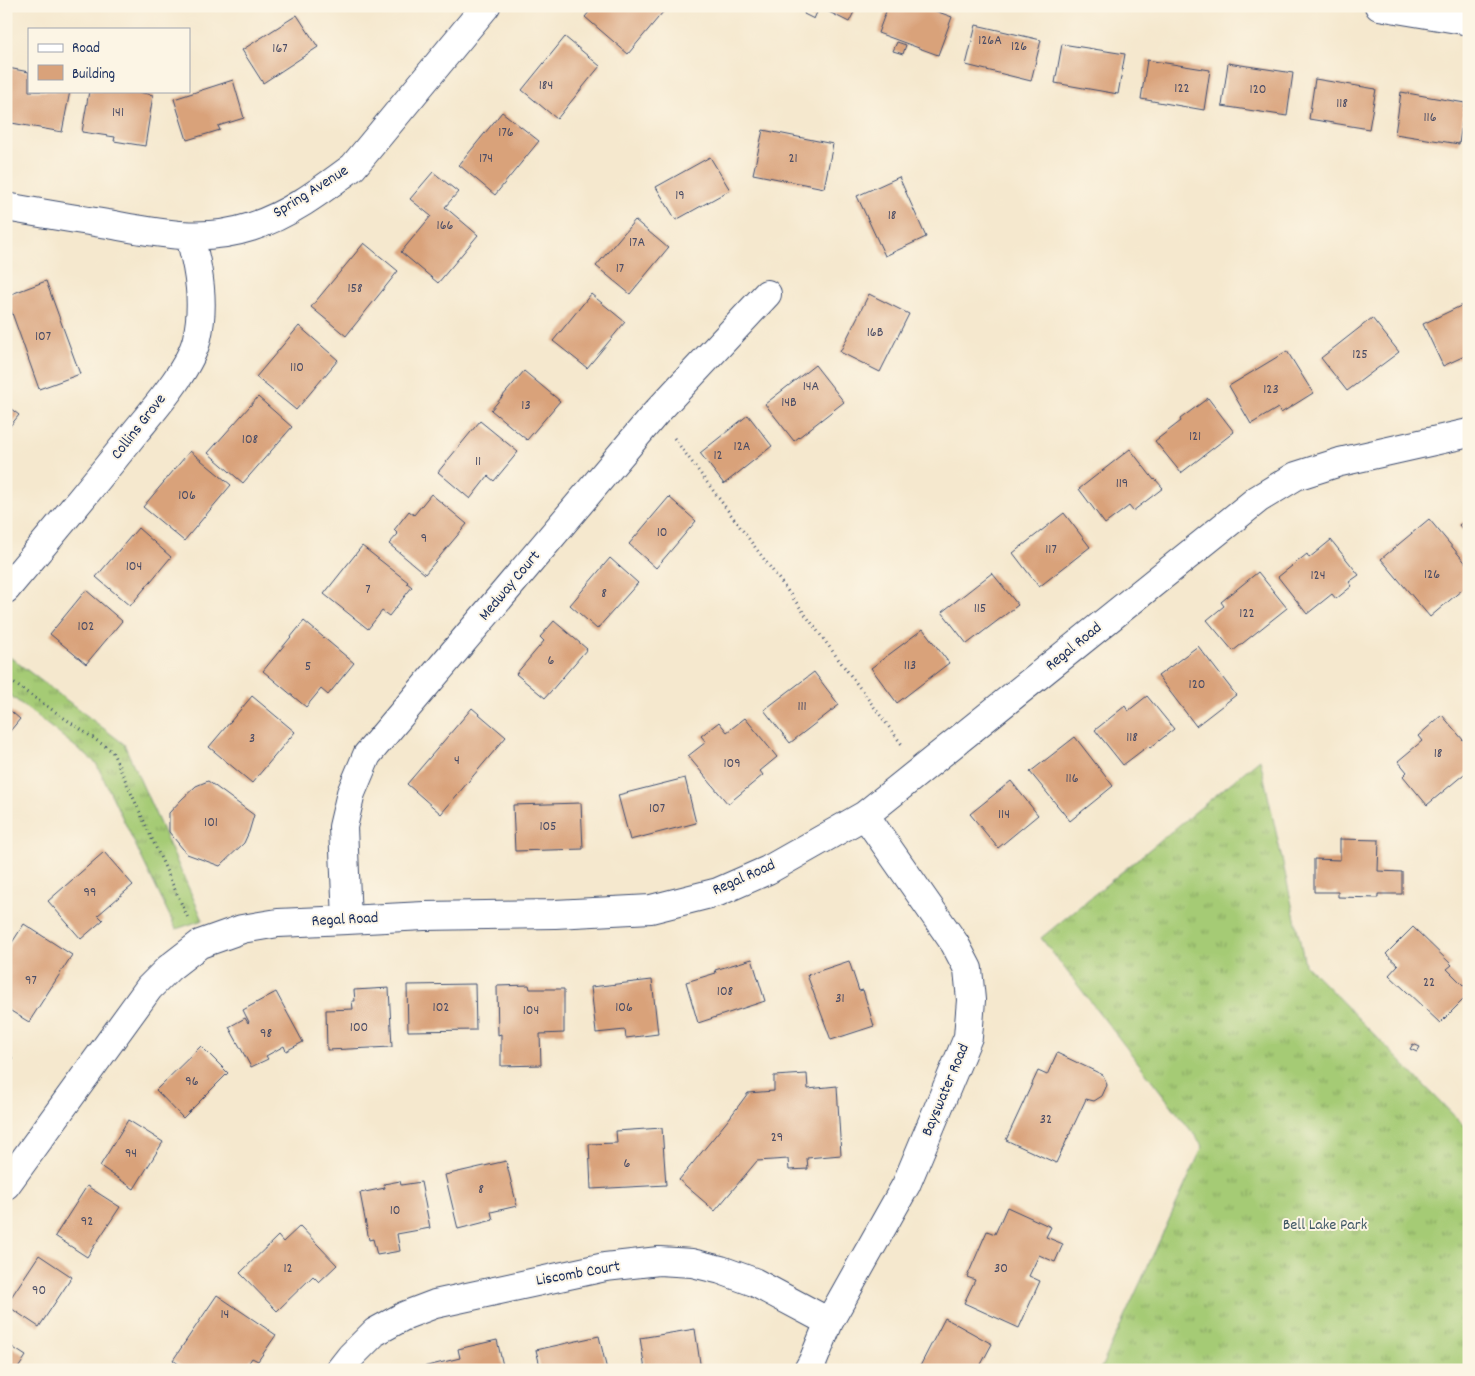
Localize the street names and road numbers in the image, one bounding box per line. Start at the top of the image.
street label: Spring Avenue [269,160,353,224]
street label: Collins Grove [106,389,172,465]
street label: Medway Court [474,546,546,626]
street label: Regal Road [1041,617,1107,677]
street label: Regal Road [709,854,779,902]
street label: Regal Road [311,907,379,933]
street label: Bayswater Road [916,1040,976,1140]
street label: Liscomb Court [534,1255,622,1293]

